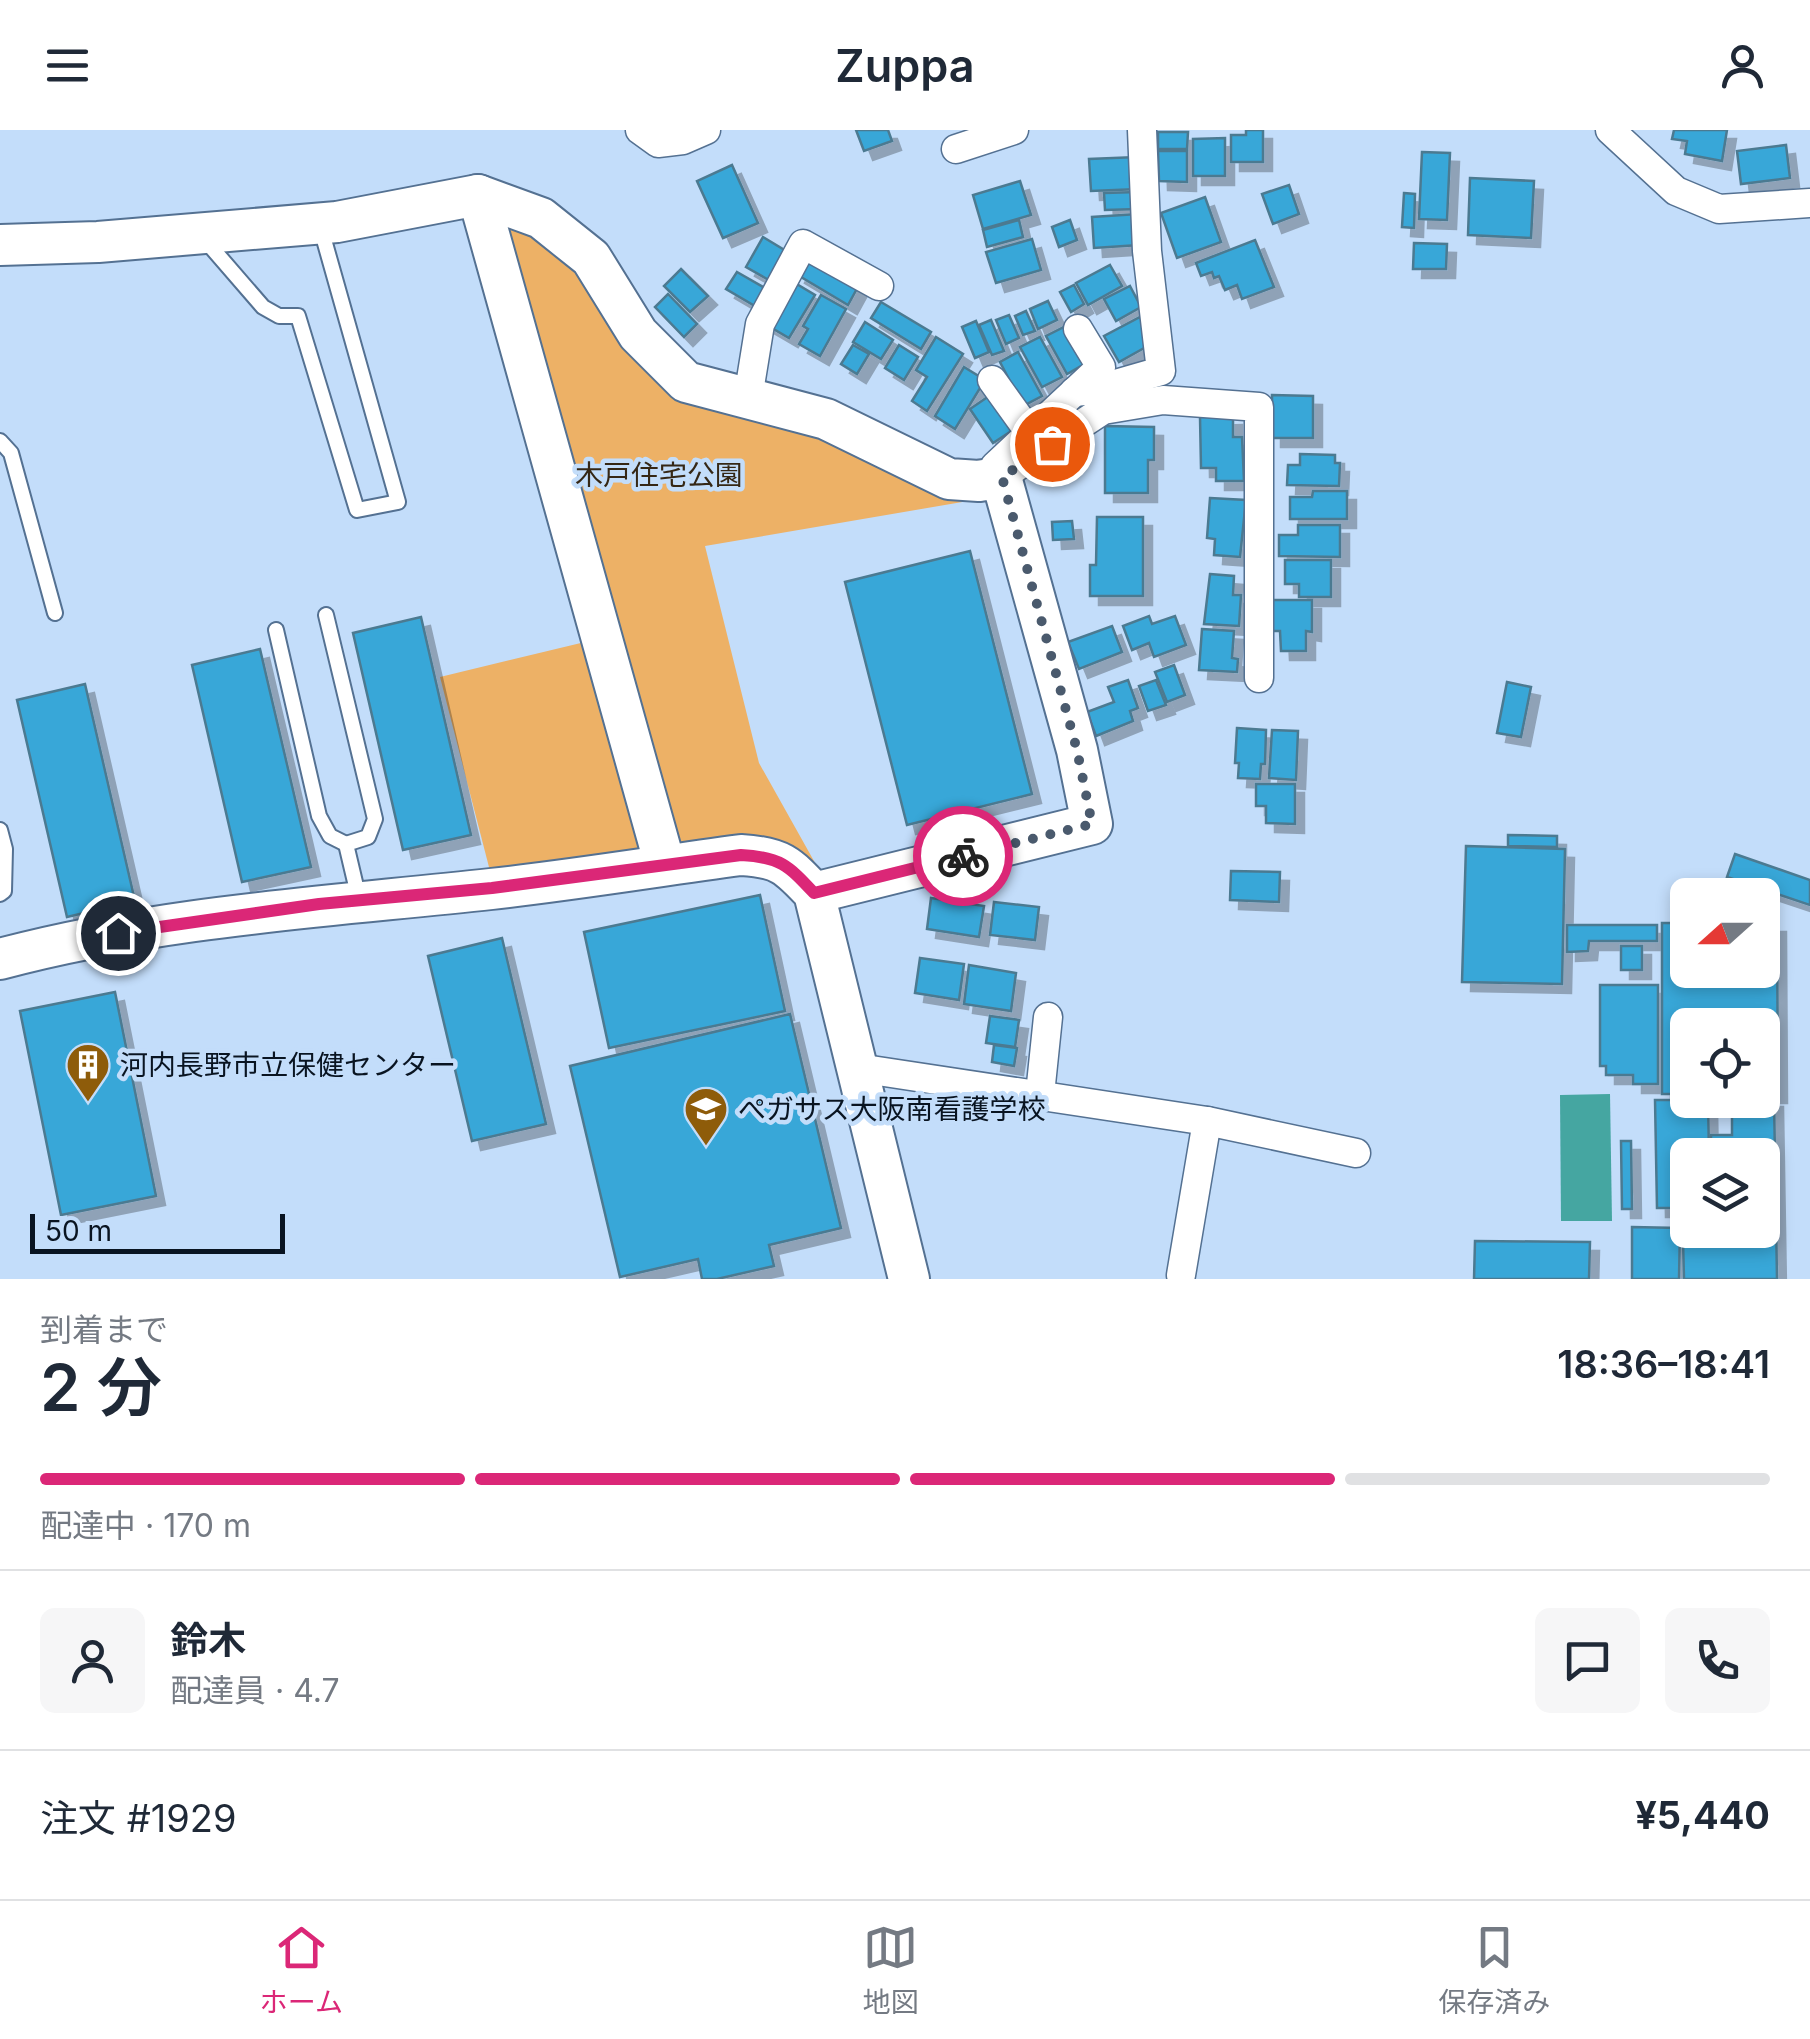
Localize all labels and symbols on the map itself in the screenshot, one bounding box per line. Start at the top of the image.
pin [1010,402,1095,487]
park label: 木戸住宅公園 [575,458,743,492]
courier [913,806,1013,906]
north arrow [1670,878,1780,988]
pin [76,891,161,976]
building icon: 河内長野市立保健センター [65,1042,111,1103]
place label: 河内長野市立保健センター [120,1048,456,1082]
school or university icon: ぺガサス大阪南看護学校 [683,1086,729,1147]
place label: ぺガサス大阪南看護学校 [738,1092,1045,1126]
scale bar [30,1209,285,1254]

